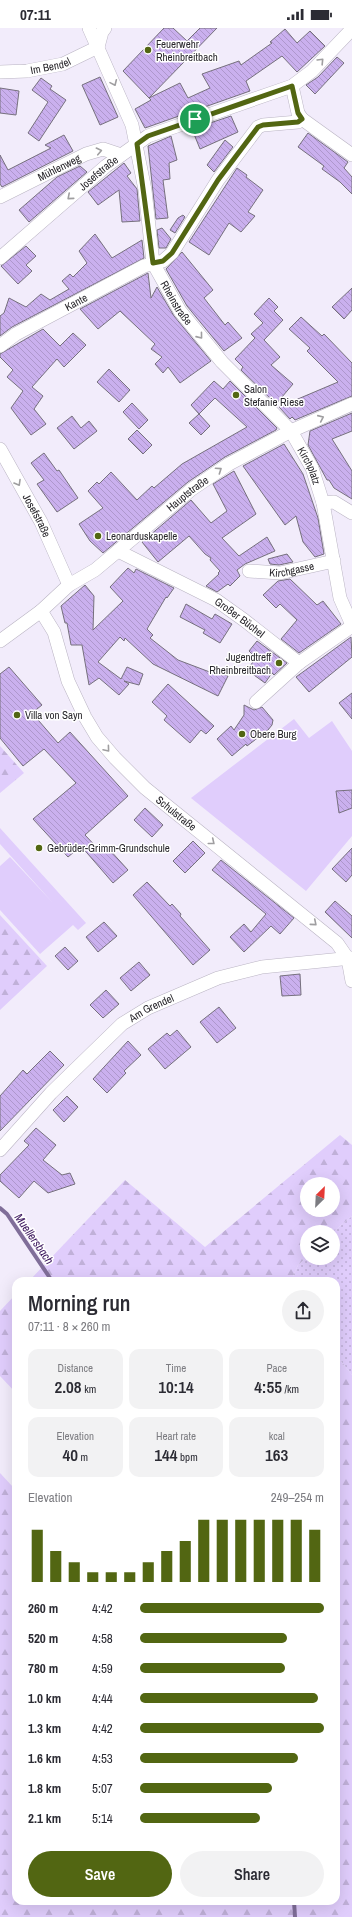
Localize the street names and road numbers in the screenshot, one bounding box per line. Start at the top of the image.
street label: Im Bendel [29,54,73,77]
street label: Mühlenweg [35,151,83,184]
street label: Josefstraße [76,153,121,194]
street label: Rheinstraße [157,278,196,328]
street label: Kante [62,290,90,314]
street label: Kirchplatz [294,444,324,487]
street label: Hauptstraße [164,473,211,514]
street label: Josefstraße [20,491,54,539]
street label: Kirchgasse [269,559,315,580]
street label: Großer Büchel [212,594,268,641]
street label: Schulstraße [153,793,199,834]
street label: Am Grendel [125,991,176,1026]

